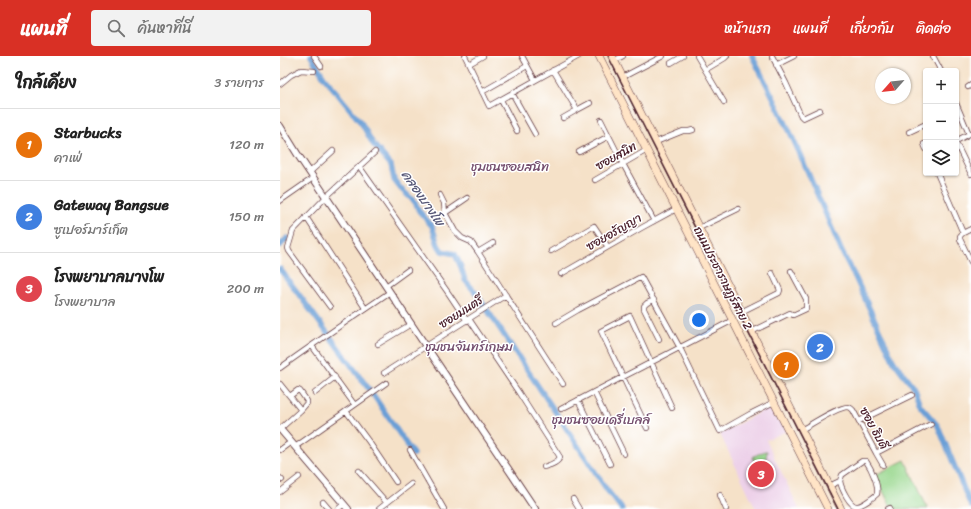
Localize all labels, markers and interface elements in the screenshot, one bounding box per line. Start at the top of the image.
search box [91,10,371,46]
text: แผนที่ [20,12,67,45]
text: ค้นหาที่นี่ [137,15,192,41]
text: หน้าแรก [724,16,771,41]
text: แผนที่ [793,16,828,41]
text: เกี่ยวกับ [850,16,894,41]
text: ติดต่อ [916,16,951,41]
icon: search [105,17,127,39]
text: ใกล้เคียง [16,67,76,97]
north arrow [875,68,911,104]
map controls [923,68,959,176]
button: + [923,68,959,104]
text: 3 รายการ [214,71,264,94]
button: − [923,104,959,140]
text: Starbucks [54,120,121,146]
text: 1 [26,133,32,156]
text: 120 m [229,133,264,156]
street label: ซอยสนิท [591,135,641,176]
button: layers [923,140,959,176]
text: คาเฟ่ [54,146,82,169]
district label: ชุมชนซอยสนิท [471,155,549,178]
water label: คลองบางโพ [395,165,452,232]
text: Gateway Bangsue [54,192,169,218]
text: 2 [25,205,33,228]
text: 150 m [229,205,264,228]
street label: ซอยอรัญญา [582,207,646,257]
text: ซูเปอร์มาร์เก็ต [54,218,128,241]
street label: ถนนประชาราษฎร์สาย 2 [687,222,759,334]
text: โรงพยาบาลบางโพ [54,264,165,290]
text: 3 [25,277,33,300]
text: 200 m [227,277,264,300]
street label: ซอยมนตรี [434,288,489,335]
text: โรงพยาบาล [54,290,116,313]
your location [689,310,709,330]
pin: 2 [807,332,833,362]
district label: ชุมชนจันทร์เกษม [425,335,513,358]
pin: 1 [773,350,799,380]
street label: ซอย ธิบดี [853,403,896,455]
district label: ชุมชนซอยเดรี่เบลล์ [552,408,653,431]
pin: 3 [748,459,774,489]

